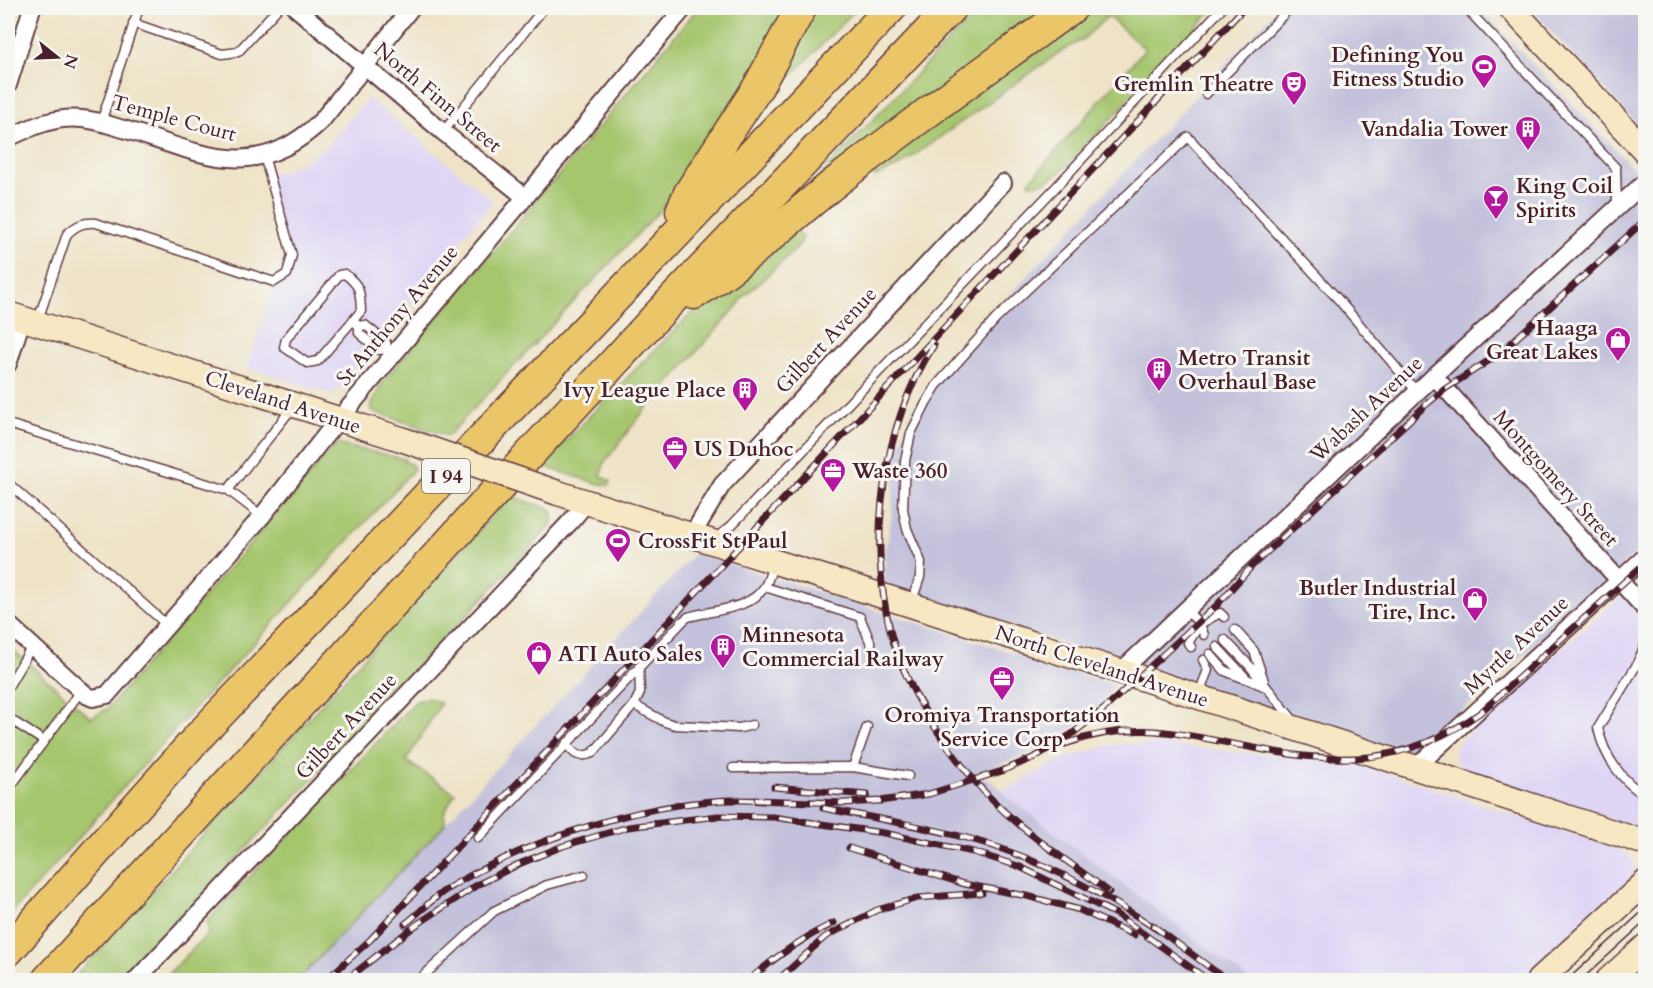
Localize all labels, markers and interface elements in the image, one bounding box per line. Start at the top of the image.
north arrow [27,27,87,87]
street label: North Finn Street [368,35,508,160]
place label: Defining You Fitness Studio [1331,41,1464,94]
text: N [58,51,83,71]
sports icon: Defining You Fitness Studio [1469,52,1499,90]
theatre icon: Gremlin Theatre [1279,69,1309,107]
place label: Gremlin Theatre [1114,70,1274,99]
street label: Temple Court [108,88,240,149]
building icon: Vandalia Tower [1513,114,1543,152]
place label: Vandalia Tower [1361,115,1509,144]
place label: King Coil Spirits [1516,172,1613,225]
bar icon: King Coil Spirits [1481,183,1511,221]
street label: St Anthony Avenue [330,239,465,392]
street label: Gilbert Avenue [769,280,884,400]
place label: Haaga Great Lakes [1486,314,1599,367]
shop icon: Haaga Great Lakes [1603,325,1633,363]
place label: Metro Transit Overhaul Base [1178,344,1317,397]
street label: Wabash Avenue [1303,349,1429,470]
building icon: Metro Transit Overhaul Base [1144,355,1174,393]
street label: Cleveland Avenue [201,364,365,441]
building icon: Ivy League Place [730,375,760,413]
place label: Ivy League Place [563,376,726,405]
street label: Montgomery Street [1486,404,1625,553]
office icon: US Duhoc [660,434,690,472]
place label: US Duhoc [694,435,794,464]
office icon: Waste 360 [818,456,848,494]
place label: Waste 360 [851,457,948,486]
road number: I 94 [422,459,470,493]
sports icon: CrossFit St Paul [603,526,633,564]
place label: CrossFit St Paul [638,527,787,556]
place label: Butler Industrial Tire, Inc. [1299,574,1456,627]
shop icon: Butler Industrial Tire, Inc. [1460,585,1490,623]
street label: Myrtle Avenue [1458,589,1575,702]
street label: North Cleveland Avenue [991,618,1212,715]
place label: Minnesota Commercial Railway [742,621,944,674]
building icon: Minnesota Commercial Railway [708,632,738,670]
shop icon: ATI Auto Sales [524,639,554,677]
place label: ATI Auto Sales [558,640,702,669]
office icon: Oromiya Transportation Service Corp [987,664,1017,702]
street label: Gilbert Avenue [289,666,404,786]
place label: Oromiya Transportation Service Corp [884,701,1120,754]

